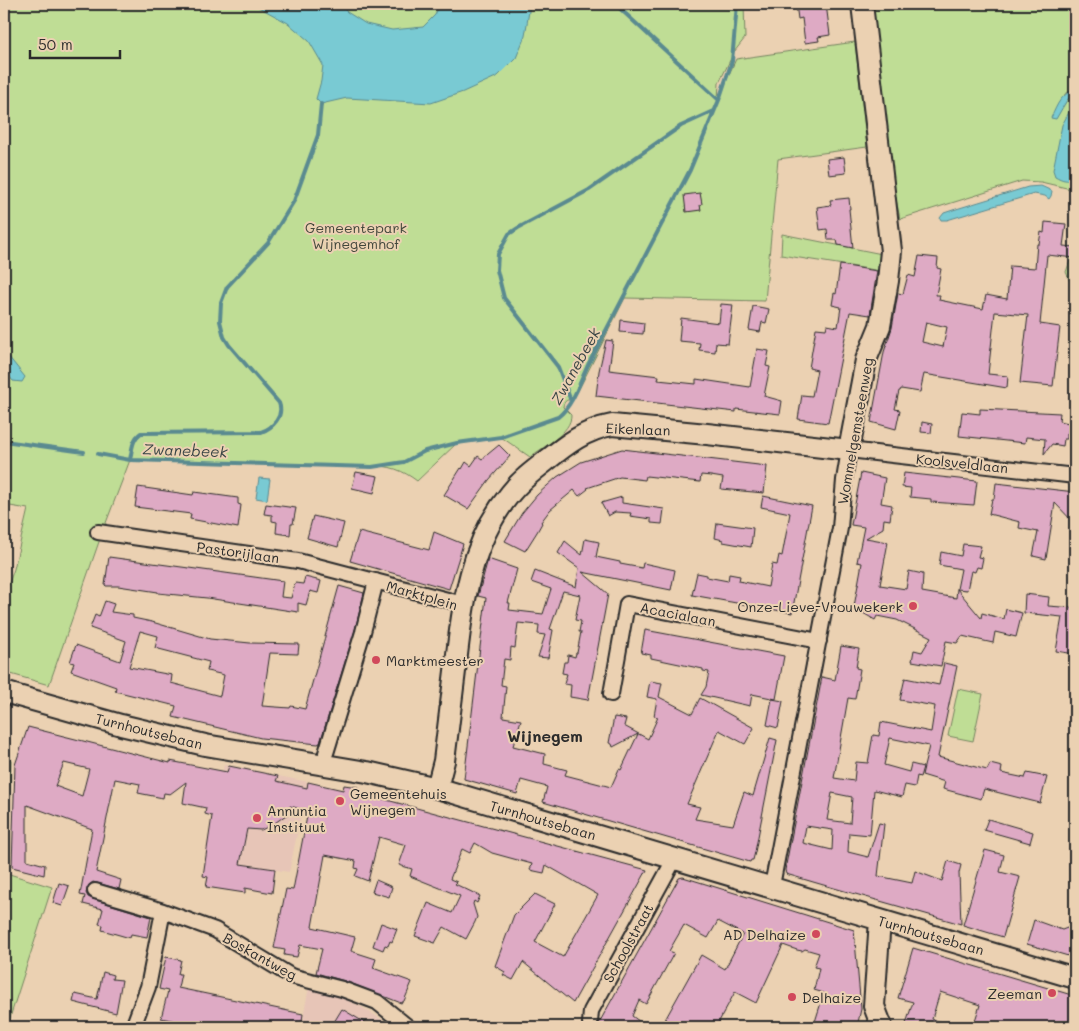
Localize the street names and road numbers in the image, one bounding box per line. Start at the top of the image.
street label: Wommelgemsteenweg [833,356,877,506]
street label: Eikenlaan [605,418,671,440]
street label: Koolsveldlaan [915,449,1009,477]
street label: Pastorijlaan [195,537,281,567]
street label: Marktplein [384,576,460,614]
street label: Acacialaan [639,597,717,631]
street label: Turnhoutsebaan [93,708,205,754]
street label: Turnhoutsebaan [488,796,598,844]
street label: Schoolstraat [598,900,658,986]
street label: Turnhoutsebaan [876,911,986,959]
street label: Boskantweg [220,928,300,984]

